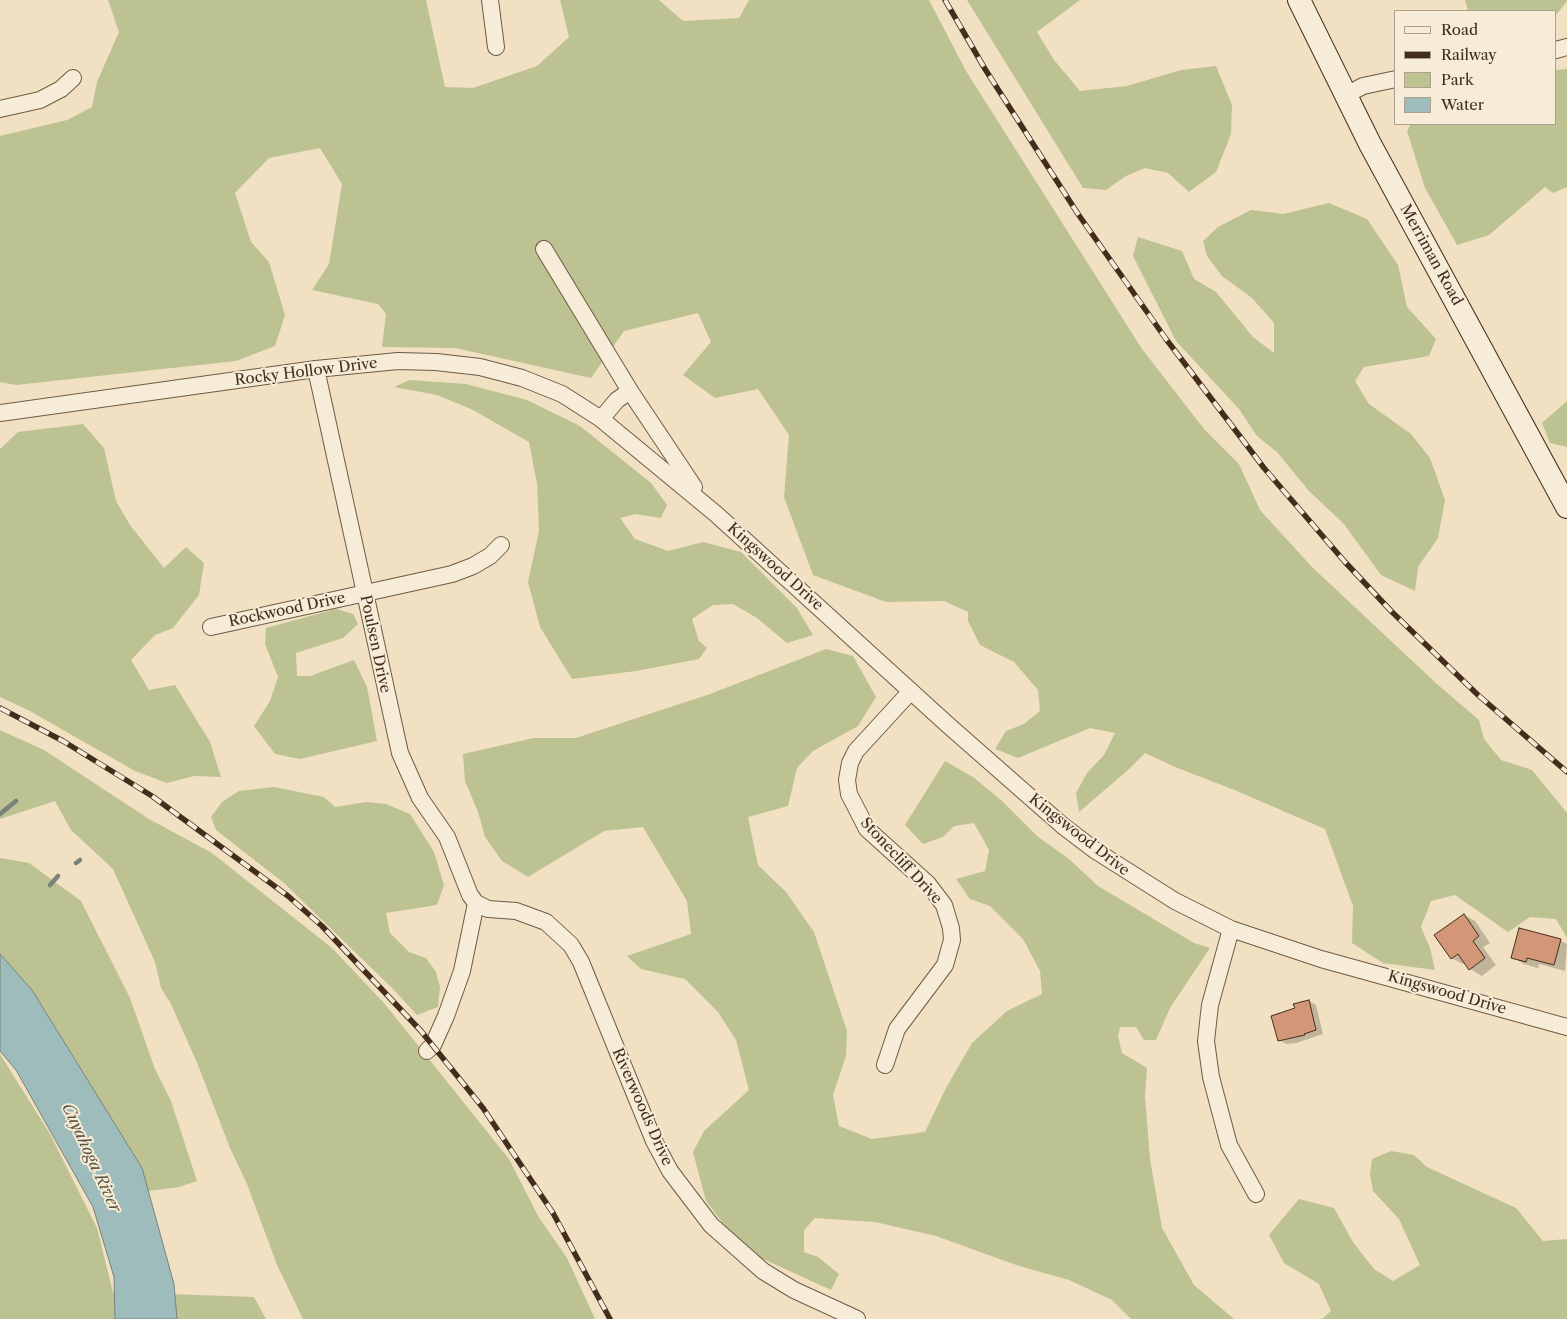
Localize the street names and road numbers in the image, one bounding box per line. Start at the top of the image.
street label: Merriman Road [1396,201,1466,309]
street label: Rocky Hollow Drive [234,354,378,390]
street label: Kingswood Drive [723,519,827,615]
street label: Rockwood Drive [227,589,347,631]
street label: Poulsen Drive [356,593,394,695]
street label: Kingswood Drive [1025,790,1133,880]
street label: Stonecliff Drive [856,814,946,908]
street label: Kingswood Drive [1386,967,1508,1019]
street label: Riverwoods Drive [608,1045,676,1169]

